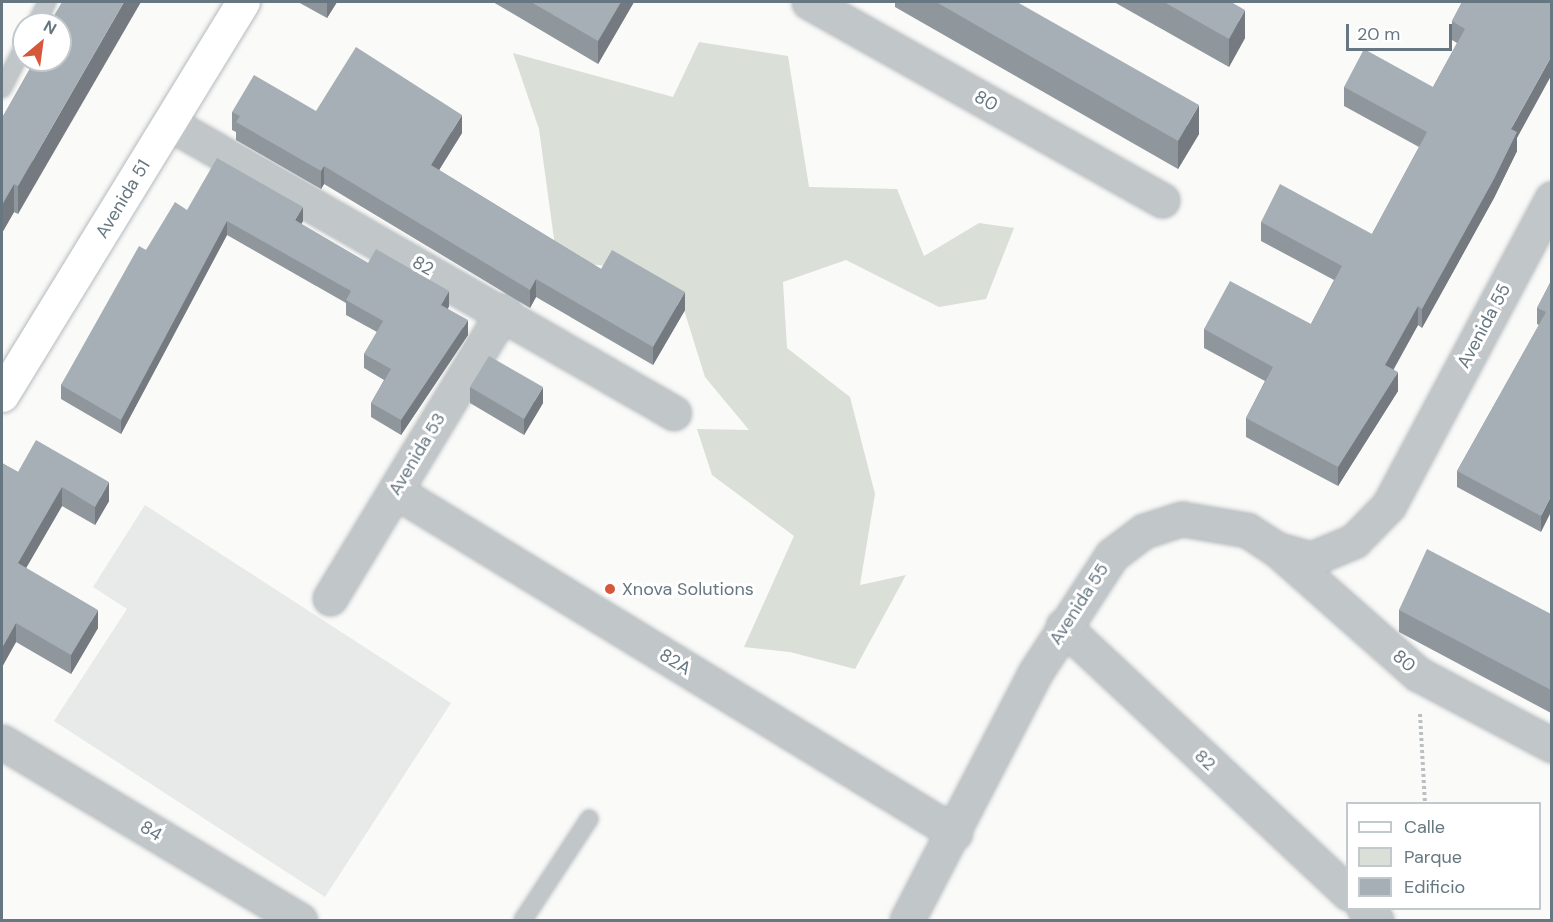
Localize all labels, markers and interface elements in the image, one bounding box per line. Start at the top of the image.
north arrow [12,12,72,72]
scale bar [1349,12,1456,50]
text: N [40,16,60,40]
text: 20 m [1357,22,1400,46]
street label: 80 [971,86,1001,116]
street label: Avenida 51 [91,156,155,242]
street label: 82 [409,251,437,281]
street label: Avenida 55 [1453,280,1515,372]
street label: Avenida 53 [384,409,450,499]
street label: Avenida 55 [1045,559,1113,649]
place label: Xnova Solutions [622,578,754,600]
marker: Xnova Solutions [603,582,617,596]
street label: 82A [655,644,695,680]
street label: 80 [1388,645,1420,677]
street label: 82 [1190,745,1220,775]
legend [1346,802,1541,910]
text: Calle [1404,815,1445,839]
street label: 84 [136,816,166,846]
text: Parque [1404,845,1462,869]
text: Edificio [1404,875,1465,899]

